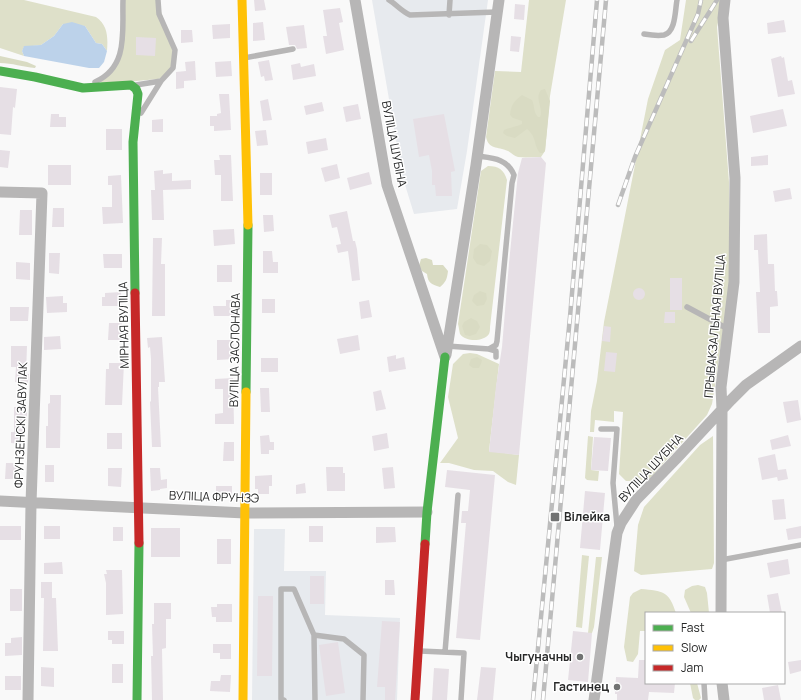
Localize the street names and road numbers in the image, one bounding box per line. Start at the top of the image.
street label: ВУЛІЦА ШУБІНА [378,99,411,189]
street label: ПРЫВАКЗАЛЬНАЯ ВУЛІЦА [700,253,729,399]
street label: МІРНАЯ ВУЛІЦА [114,281,133,369]
street label: ВУЛІЦА ЗАСЛОНАВА [225,292,244,407]
street label: ФРУНЗЕНСКІ ЗАВУЛАК [10,361,31,488]
street label: ВУЛІЦА ШУБІНА [615,430,687,506]
street label: ВУЛІЦА ФРУНЗЭ [169,486,260,507]

